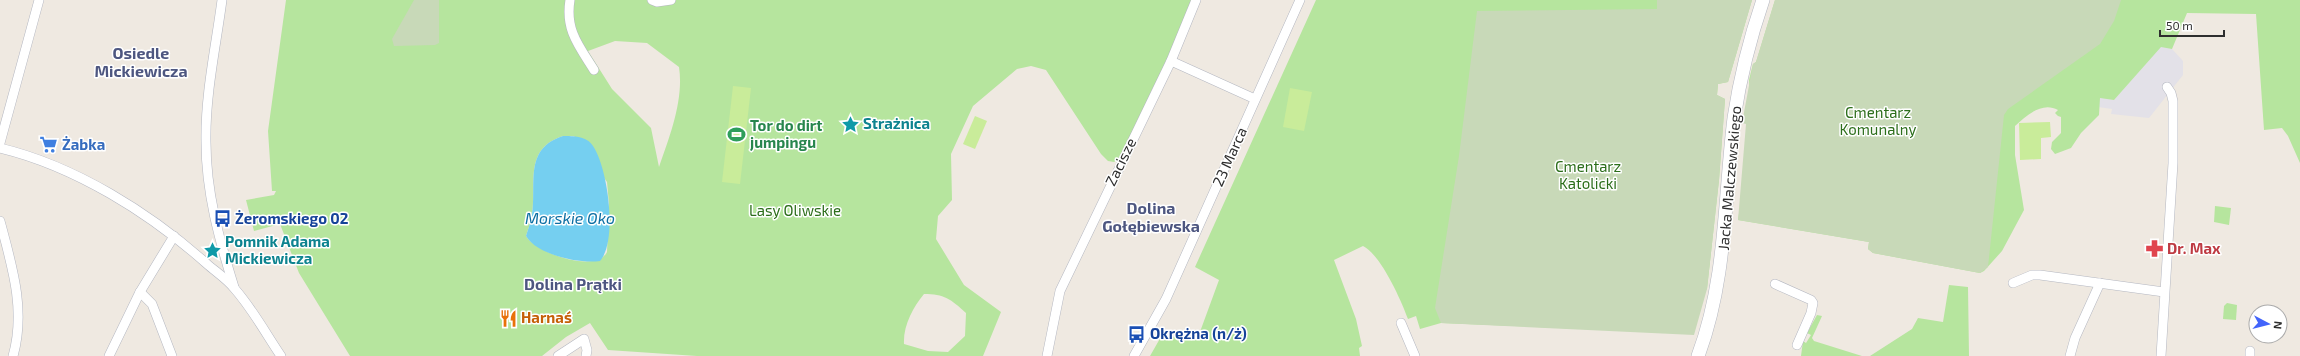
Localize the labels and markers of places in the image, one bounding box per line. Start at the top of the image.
place icon: Strażnica [840,114,860,134]
place label: Strażnica [863,114,930,132]
place label: Tor do dirt jumpingu [750,116,822,151]
sports icon: Tor do dirt jumpingu [727,125,747,145]
supermarket icon: Żabka [39,135,59,155]
place label: Żabka [62,135,105,153]
bus stop icon: Żeromskiego 02 [212,209,232,229]
place label: Żeromskiego 02 [235,209,349,227]
place label: Pomnik Adama Mickiewicza [225,232,330,267]
pharmacy icon: Dr. Max [2144,239,2164,259]
place label: Dr. Max [2167,239,2221,257]
place icon: Pomnik Adama Mickiewicza [202,241,222,261]
restaurant icon: Harnaś [498,308,518,328]
place label: Harnaś [521,308,572,326]
bus stop icon: Okrężna (n/ż) [1127,324,1147,344]
place label: Okrężna (n/ż) [1150,324,1247,342]

